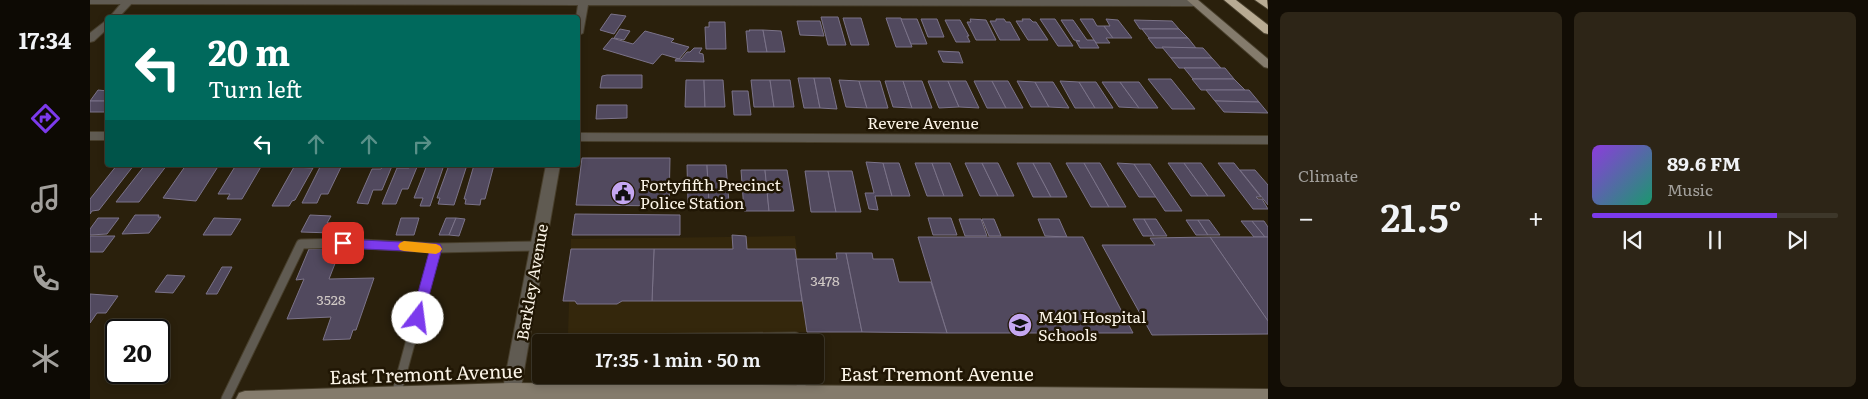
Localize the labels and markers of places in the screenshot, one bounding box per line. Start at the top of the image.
place label: Fortyfifth Precinct Police Station [640,172,782,214]
public building icon: Fortyfifth Precinct Police Station [610,180,636,206]
pin [322,222,364,264]
place label: M401 Hospital Schools [1038,304,1146,346]
school or university icon: M401 Hospital Schools [1007,312,1033,338]

